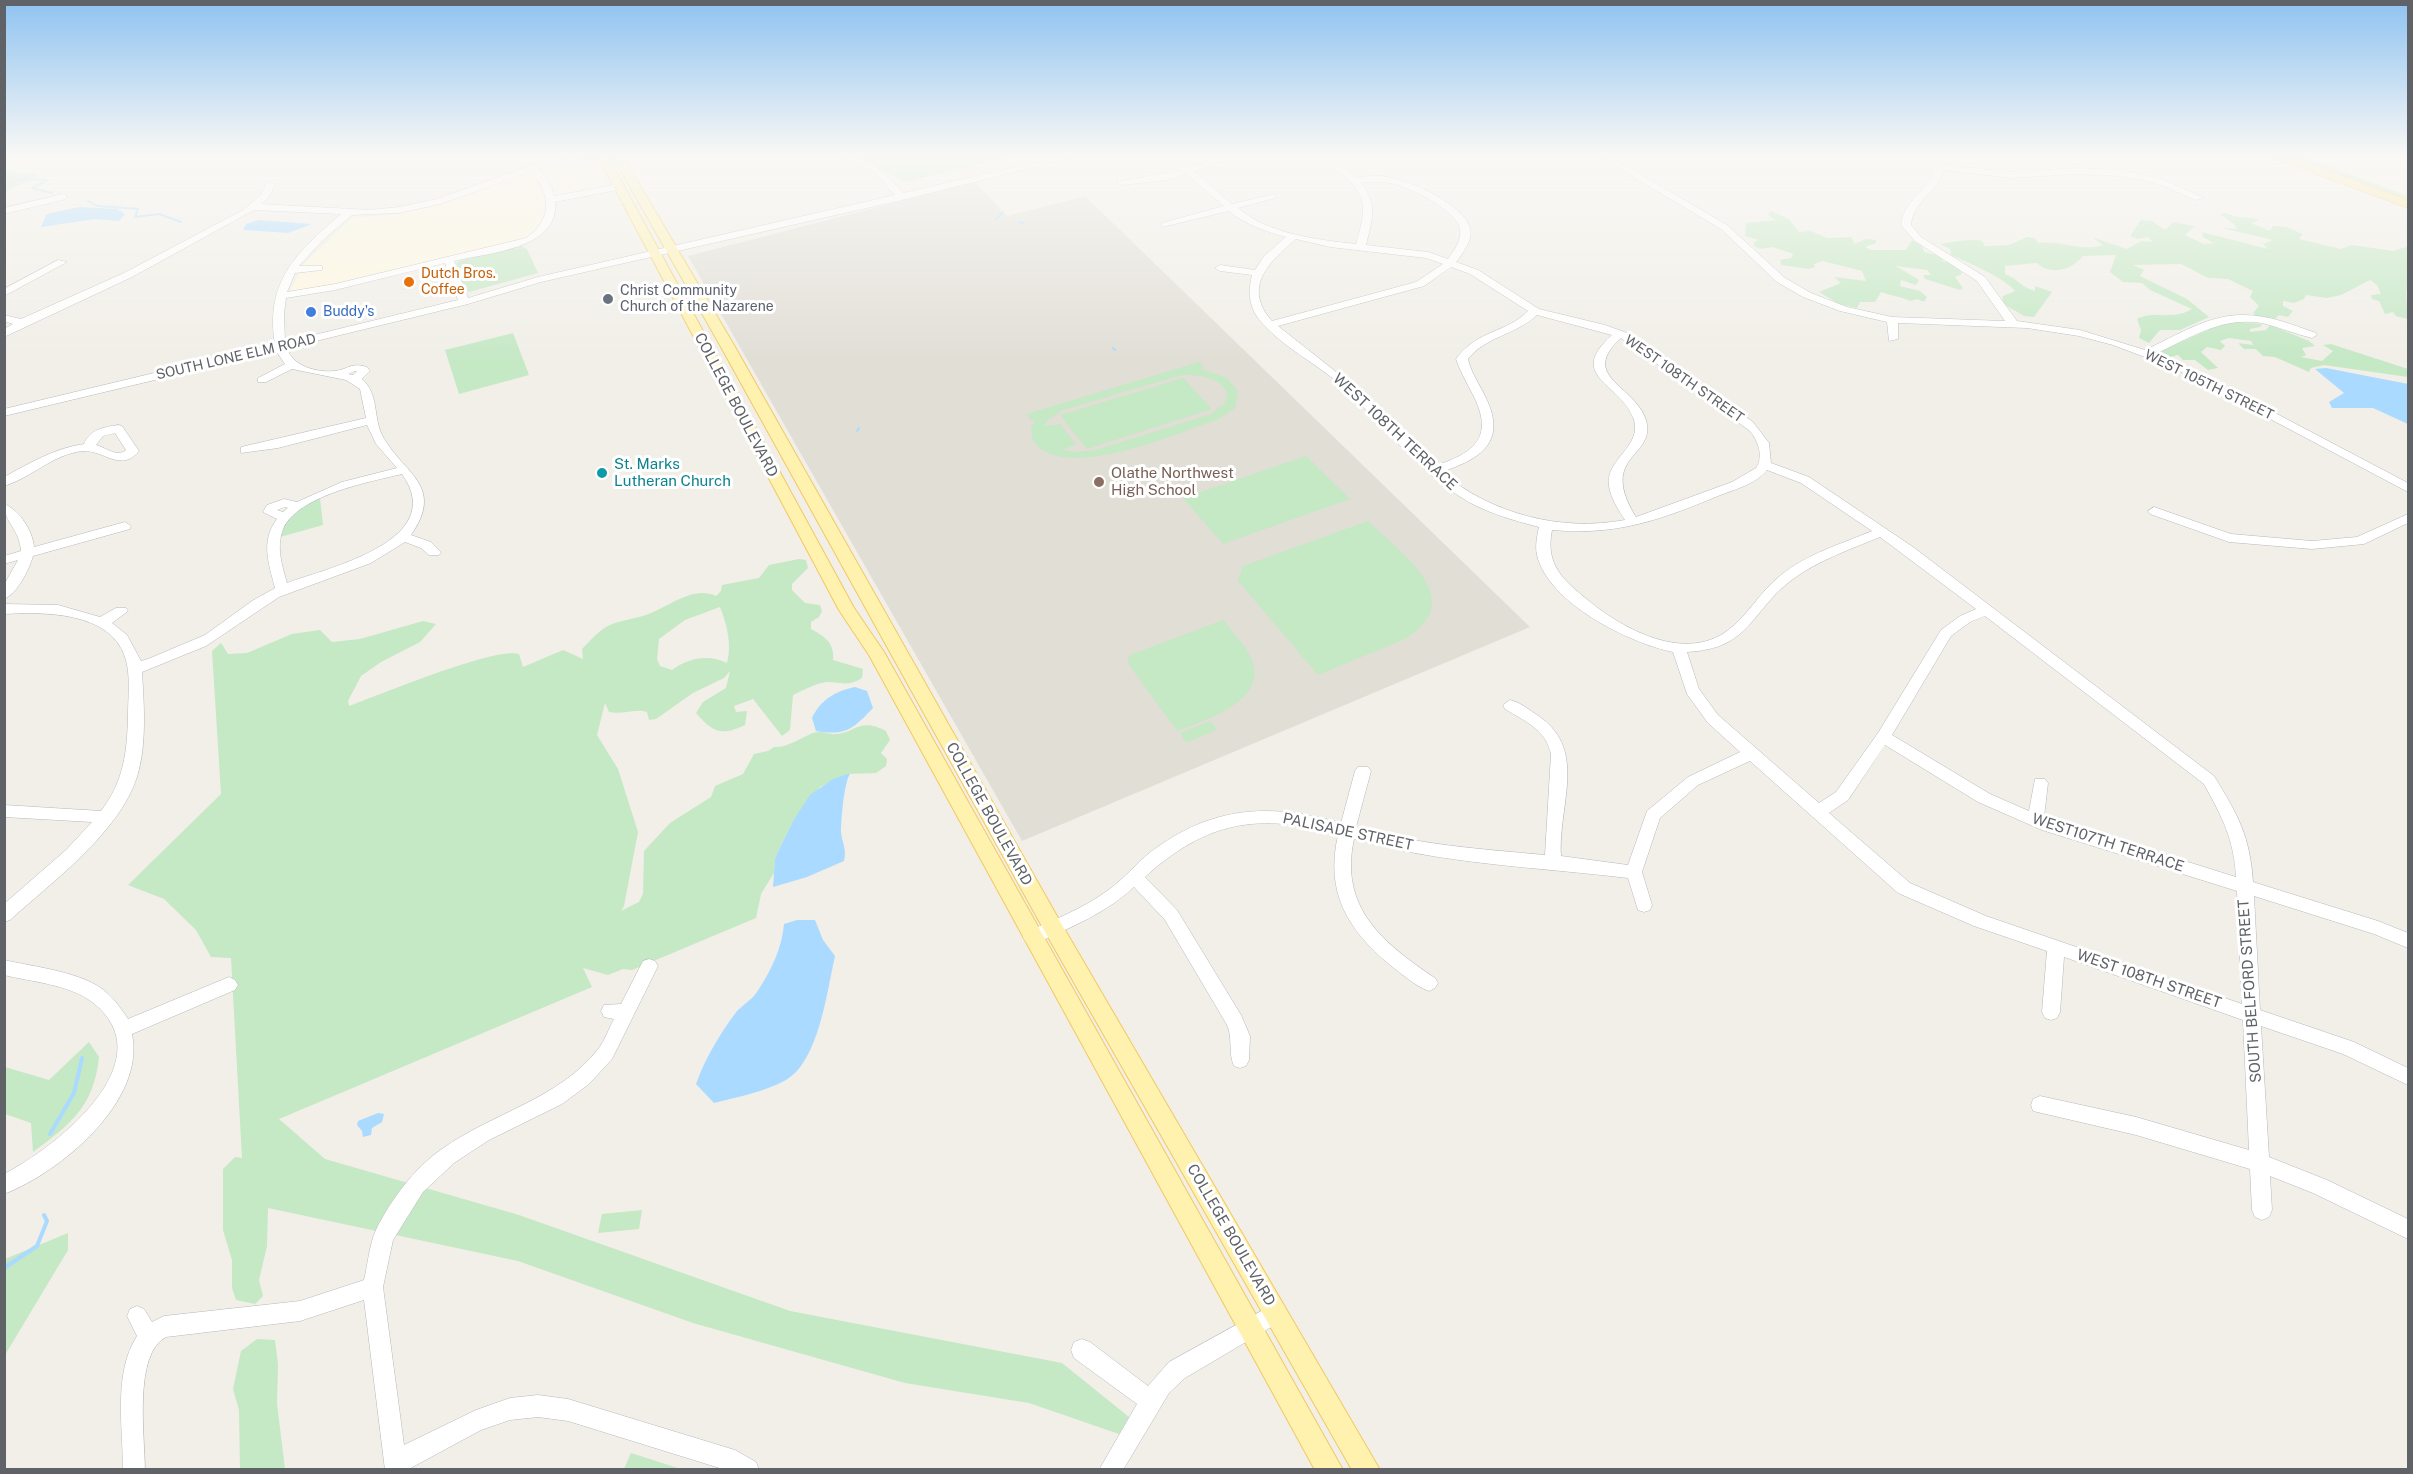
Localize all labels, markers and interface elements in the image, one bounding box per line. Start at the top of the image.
place label: Dutch Bros. Coffee [421,266,496,298]
marker: Dutch Bros. Coffee [402,275,416,289]
place label: Christ Community Church of the Nazarene [620,283,774,316]
marker: Christ Community Church of the Nazarene [601,292,615,306]
place label: Buddy's [323,304,374,320]
marker: Buddy's [304,305,318,319]
street label: SOUTH LONE ELM ROAD [154,330,318,384]
street label: COLLEGE BOULEVARD [690,330,782,480]
street label: WEST 108TH STREET [1621,332,1747,426]
street label: WEST 105TH STREET [2142,346,2276,424]
street label: WEST 108TH TERRACE [1329,370,1461,494]
place label: St. Marks Lutheran Church [614,455,731,490]
place label: Olathe Northwest High School [1111,464,1234,499]
marker: St. Marks Lutheran Church [595,466,609,480]
marker: Olathe Northwest High School [1092,475,1106,489]
street label: COLLEGE BOULEVARD [942,739,1036,889]
street label: PALISADE STREET [1281,809,1415,855]
street label: WEST107TH TERRACE [2030,810,2186,876]
street label: SOUTH BELFORD STREET [2235,898,2265,1084]
street label: WEST 108TH STREET [2074,946,2224,1012]
street label: COLLEGE BOULEVARD [1183,1161,1279,1309]

